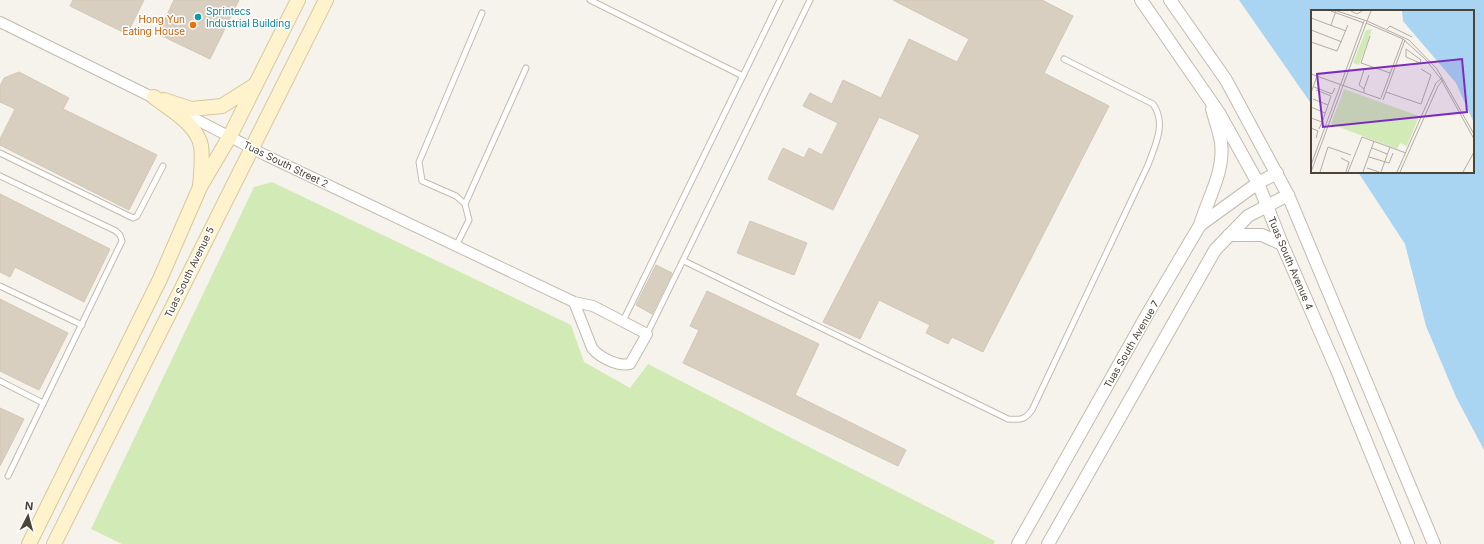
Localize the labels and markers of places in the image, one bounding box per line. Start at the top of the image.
place label: Sprintecs Industrial Building [206,5,290,29]
marker: Sprintecs Industrial Building [193,12,203,22]
place label: Hong Yun Eating House [122,13,185,37]
marker: Hong Yun Eating House [188,20,198,30]

